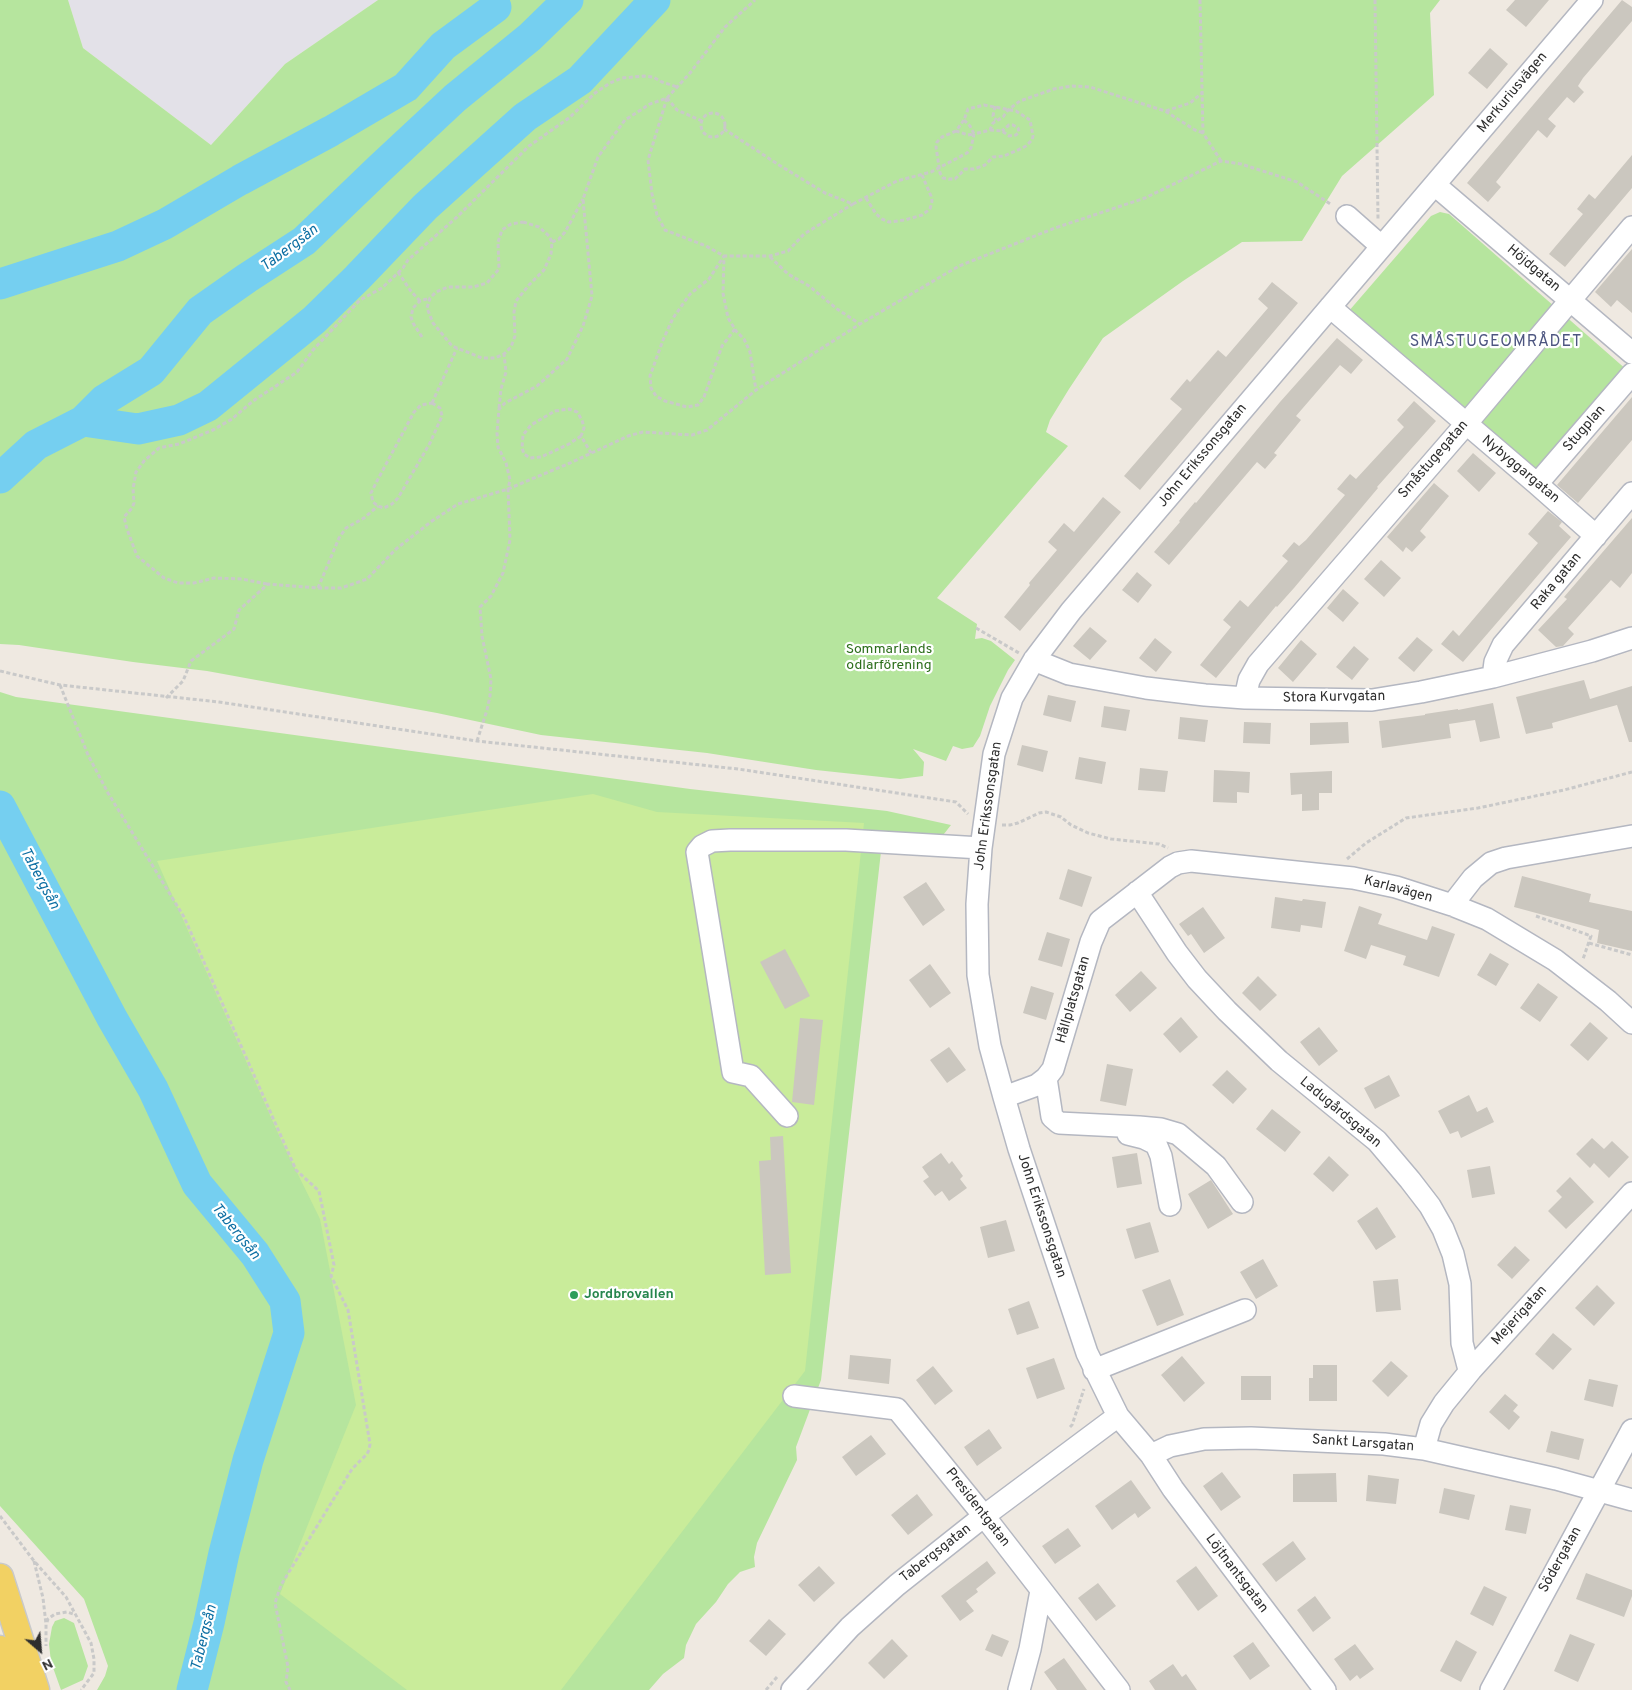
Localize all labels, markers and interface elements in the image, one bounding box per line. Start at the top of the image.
street label: Merkuriusvägen [1474,49,1552,137]
water label: Tabergsån [258,222,322,276]
street label: Höjdgatan [1503,242,1563,296]
district label: SMÅSTUGEOMRÅDET [1408,333,1584,353]
street label: John Erikssonsgatan [1155,401,1251,511]
street label: Stugplan [1560,402,1610,456]
street label: Småstugegatan [1395,417,1473,503]
street label: Nybyggargatan [1478,433,1562,507]
street label: Raka gatan [1528,550,1586,614]
park label: Sommarlands odlarförening [846,642,932,674]
street label: Stora Kurvgatan [1283,689,1385,707]
street label: John Erikssonsgatan [972,741,1006,871]
water label: Tabergsån [15,845,63,913]
street label: Karlavägen [1362,873,1434,907]
street label: Hållplatsgatan [1054,954,1094,1046]
street label: Ladugårdsgatan [1296,1074,1384,1152]
street label: John Erikssonsgatan [1013,1152,1069,1280]
water label: Tabergsån [207,1200,263,1264]
street label: Mejerigatan [1489,1283,1551,1349]
place label: Jordbrovallen [584,1287,674,1303]
marker: Jordbrovallen [568,1289,580,1301]
street label: Sankt Larsgatan [1311,1432,1415,1456]
street label: Presidentgatan [941,1465,1013,1551]
street label: Tabergsgatan [897,1521,975,1587]
street label: Södergatan [1536,1524,1586,1596]
street label: Löjtnantsgatan [1201,1531,1271,1617]
water label: Tabergsån [188,1603,222,1673]
north arrow [15,1625,65,1675]
text: N [39,1654,55,1674]

